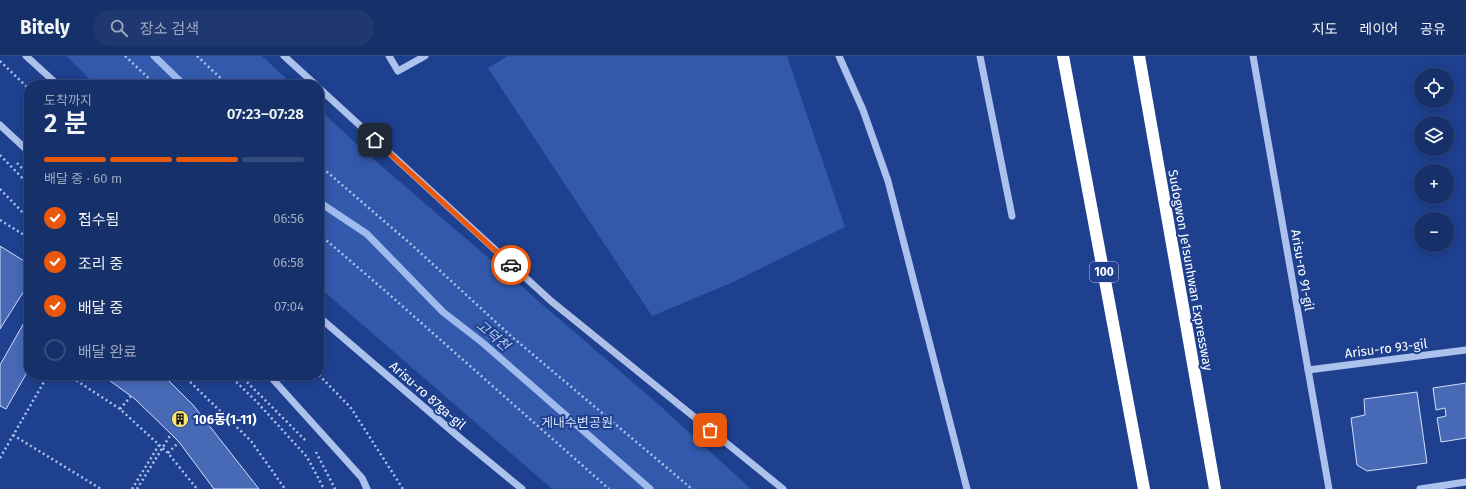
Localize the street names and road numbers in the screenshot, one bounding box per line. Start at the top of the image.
street label: Sudogwon Je1sunhwan Expressway [1165,168,1216,372]
street label: Arisu-ro 91-gil [1288,228,1317,312]
road number: 100 [1090,262,1118,282]
street label: Arisu-ro 93-gil [1344,336,1428,361]
street label: Arisu-ro 87ga-gil [387,358,469,433]

